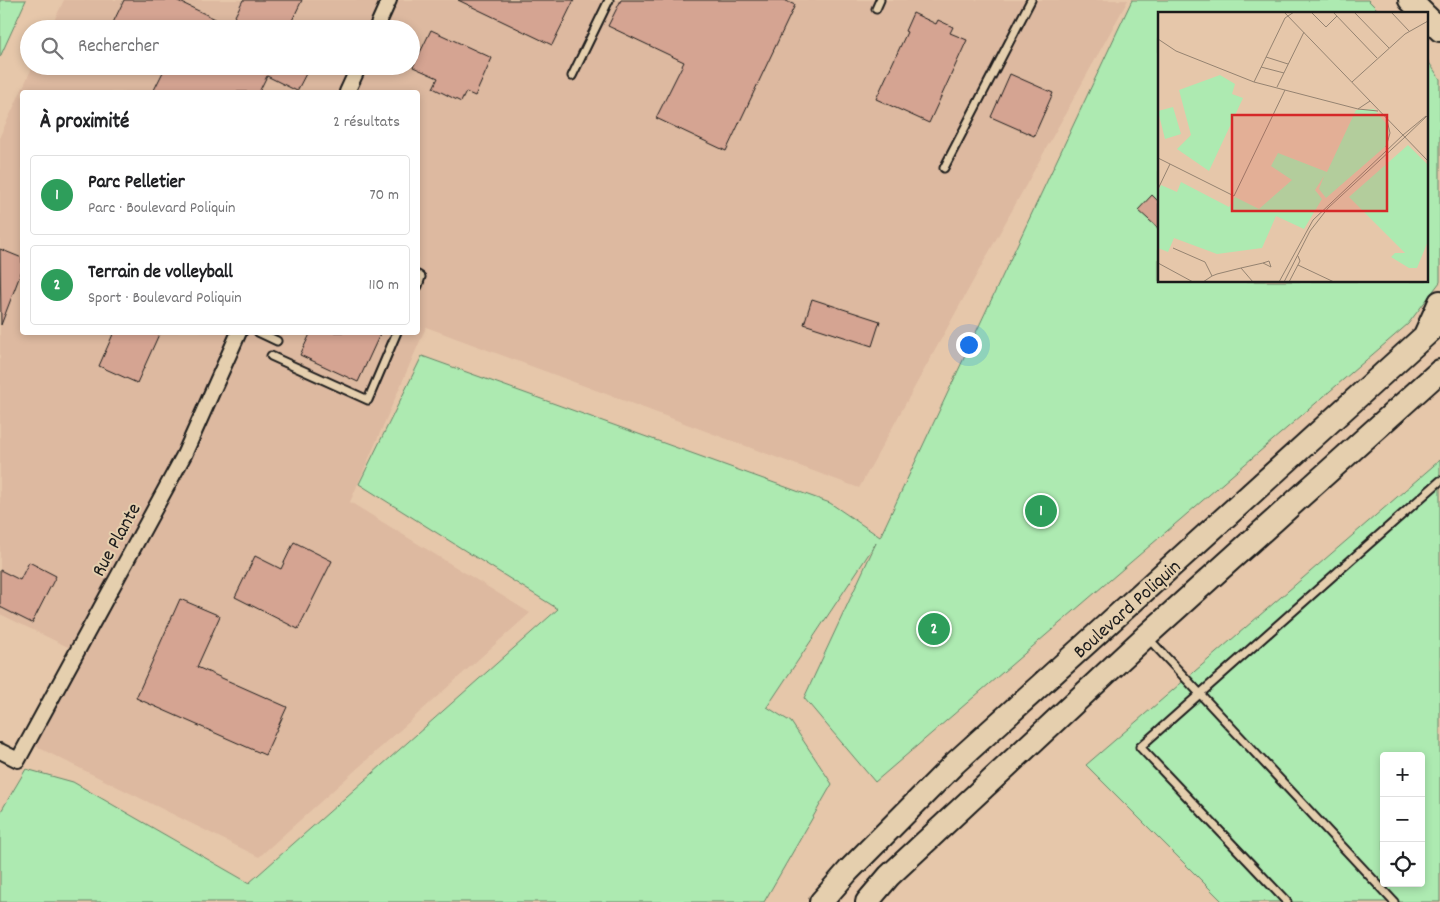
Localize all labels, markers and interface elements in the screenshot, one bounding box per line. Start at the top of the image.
inset map [1158,12,1428,282]
search box [20,20,420,75]
icon: search [38,34,66,62]
text: Rechercher [78,34,159,61]
text: À proximité [40,108,129,138]
text: 2 résultats [333,111,400,134]
text: Parc Pelletier [88,170,185,197]
text: 1 [55,184,59,207]
text: 70 m [369,184,399,207]
text: Parc · Boulevard Poliquin [88,197,235,220]
text: Terrain de volleyball [88,260,233,287]
text: 2 [54,274,61,297]
text: 110 m [369,274,399,297]
text: Sport · Boulevard Poliquin [88,287,242,310]
your location [956,332,982,358]
pin: 1 [1025,492,1057,530]
street label: Rue Plante [86,498,149,582]
street label: Boulevard Poliquin [1068,554,1188,666]
pin: 2 [918,610,950,648]
map controls [1380,752,1425,887]
button: + [1380,752,1425,797]
button: − [1380,797,1425,842]
button: locate [1380,842,1425,887]

